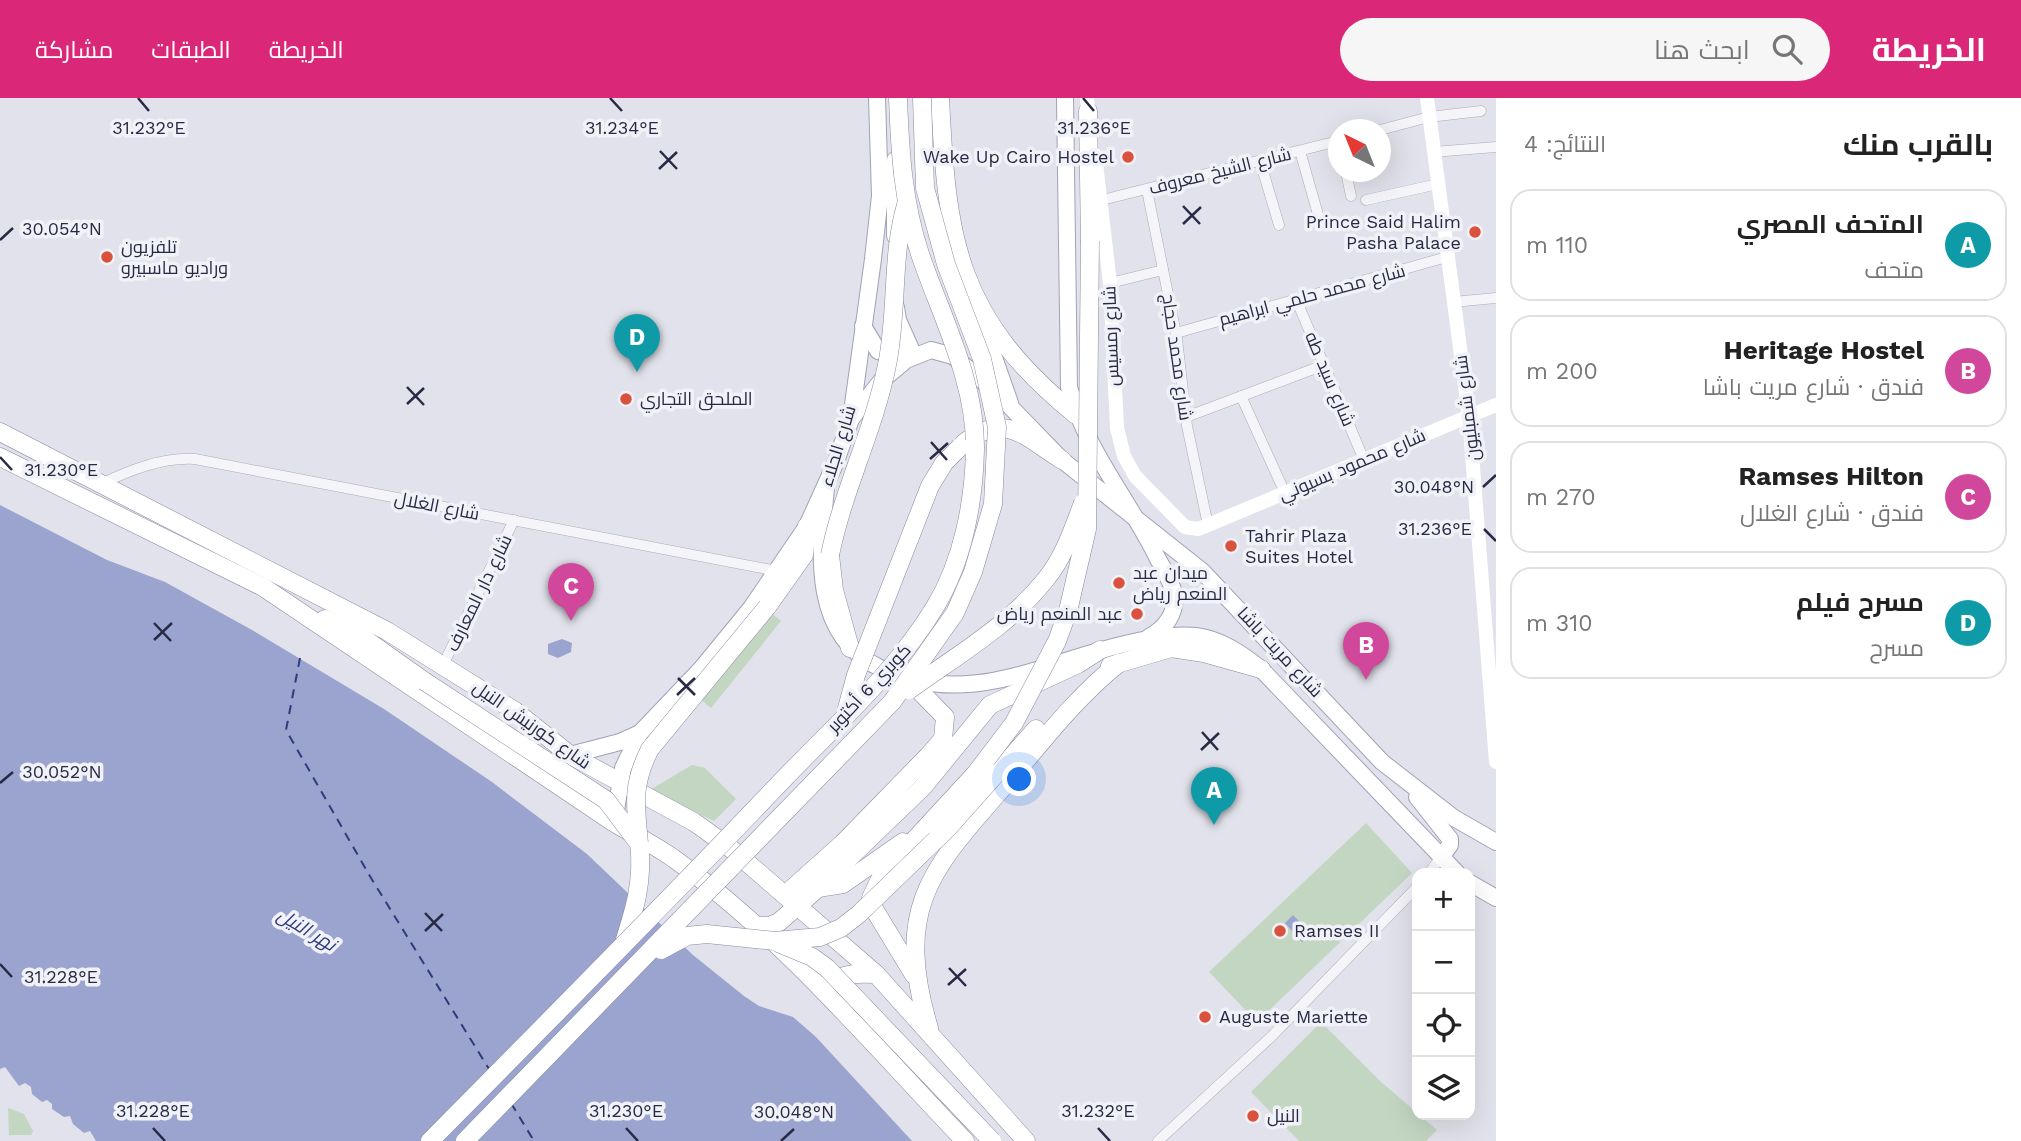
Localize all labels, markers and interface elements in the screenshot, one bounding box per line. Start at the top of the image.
search box [1340,18,1830,81]
icon: search [1768,30,1806,68]
text: الخريطة [1872,30,1986,69]
text: ابحث هنا [1654,35,1750,65]
text: مشاركة [35,36,113,64]
text: الطبقات [151,36,231,64]
text: الخريطة [269,36,344,64]
text: 31.232°E [112,117,186,138]
text: 31.234°E [585,117,659,138]
text: 31.236°E [1057,117,1131,138]
north arrow [1328,119,1391,182]
text: بالقرب منك [1843,127,1993,162]
text: النتائج: 4 [1524,131,1606,158]
street label: شارع الشيخ معروف [1147,143,1294,200]
place label: Wake Up Cairo Hostel [923,146,1114,167]
marker: Wake Up Cairo Hostel [1120,149,1136,165]
text: المتحف المصري [1737,209,1924,239]
place label: Prince Said Halim Pasha Palace [1306,211,1461,253]
text: 30.054°N [22,218,102,239]
marker: Prince Said Halim Pasha Palace [1467,224,1483,240]
text: 110 m [1526,232,1588,259]
text: A [1960,232,1976,259]
place label: تلفزيون وراديو ماسبيرو [121,236,228,279]
marker: تلفزيون وراديو ماسبيرو [99,249,115,265]
text: متحف [1864,257,1924,284]
street label: شارع محمد حلمي ابراهيم [1216,259,1409,333]
street label: شارع رمسيس [1098,285,1125,387]
street label: شارع محمد حجاج [1156,292,1197,422]
pin: D [614,314,660,372]
street label: شارع سيد طه [1299,328,1360,430]
text: Heritage Hostel [1724,335,1924,365]
street label: شارع شمبليون [1450,354,1485,462]
text: 200 m [1526,358,1598,385]
text: B [1960,358,1976,385]
text: فندق · شارع مريت باشا [1703,374,1924,401]
place label: الملحق التجاري [640,388,753,413]
marker: الملحق التجاري [618,391,634,407]
street label: شارع الجلاء [815,403,862,489]
street label: شارع محمود بسيوني [1275,424,1430,509]
text: 31.230°E [24,459,98,480]
text: Ramses Hilton [1738,461,1924,491]
text: 30.048°N [1394,476,1474,497]
text: 270 m [1526,484,1595,511]
text: C [1960,484,1976,511]
street label: شارع الغلال [392,487,481,526]
text: فندق · شارع الغلال [1740,500,1924,527]
text: 31.236°E [1398,518,1472,539]
place label: Tahrir Plaza Suites Hotel [1245,525,1354,567]
street label: شارع دار المعارف [441,531,518,656]
marker: Tahrir Plaza Suites Hotel [1223,538,1239,554]
place label: ميدان عبد المنعم رياض [1133,562,1227,606]
pin: C [548,563,594,621]
marker: ميدان عبد المنعم رياض [1111,575,1127,591]
text: مسرح فيلم [1796,587,1924,617]
street label: شارع مريت باشا [1232,602,1327,702]
place label: عبد المنعم رياض [997,603,1123,626]
marker: عبد المنعم رياض [1129,606,1145,622]
text: 310 m [1526,610,1592,637]
text: D [1960,610,1976,637]
pin: B [1343,622,1389,680]
text: مسرح [1870,635,1924,662]
street label: كوبري 6 أكتوبر [822,639,918,740]
street label: شارع كورنيش النيل [468,676,595,775]
text: 30.052°N [22,761,102,782]
your location [1002,762,1036,796]
pin: A [1191,767,1237,825]
map controls [1412,868,1475,1120]
button: + [1412,868,1475,931]
water label: نهر النيل [273,903,342,957]
place label: Ramses II [1294,920,1379,941]
marker: Ramses II [1272,923,1288,939]
button: − [1412,931,1475,994]
text: 31.228°E [24,966,98,987]
button: locate [1412,994,1475,1057]
place label: Auguste Mariette [1219,1006,1368,1027]
marker: Auguste Mariette [1197,1009,1213,1025]
button: layers [1412,1057,1475,1120]
text: 31.228°E [116,1100,190,1121]
text: 31.230°E [589,1100,663,1121]
text: 31.232°E [1061,1100,1135,1121]
text: 30.048°N [754,1101,834,1122]
place label: النيل [1267,1105,1300,1127]
marker: النيل [1245,1108,1261,1124]

